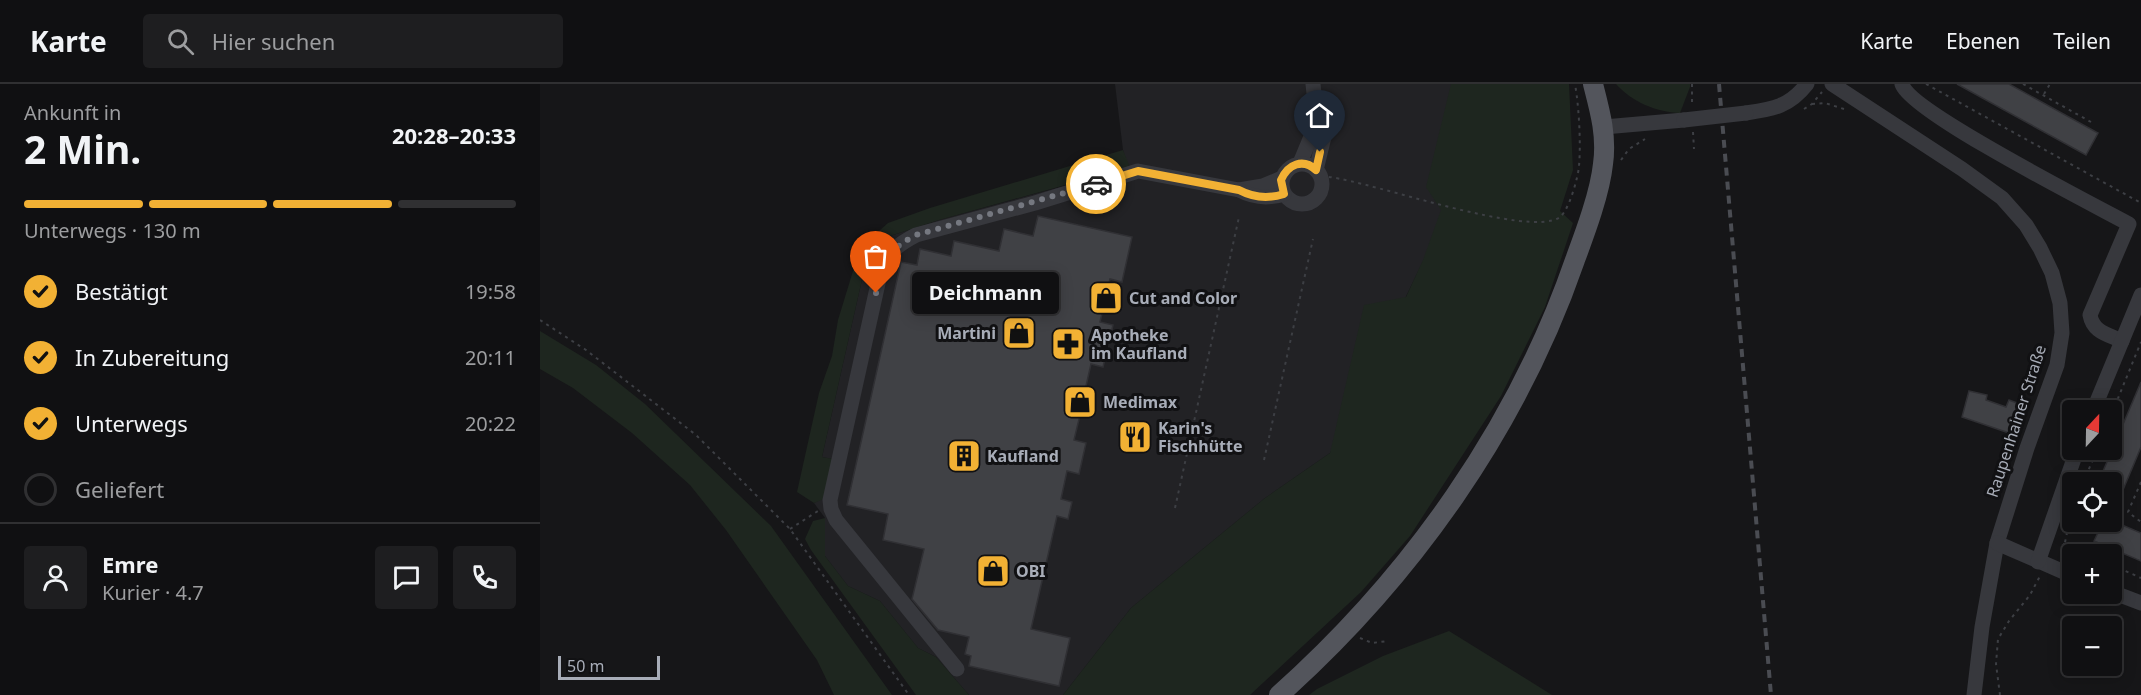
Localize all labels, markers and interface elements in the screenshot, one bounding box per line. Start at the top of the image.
search box [143,14,563,68]
text: Karte [30,22,107,60]
icon: search [164,25,197,58]
text: Hier suchen [212,26,335,56]
text: Karte [1860,27,1913,55]
text: Ebenen [1946,27,2020,55]
text: Teilen [2053,27,2111,55]
pin [1294,90,1345,152]
text: Ankunft in [24,99,121,126]
icon: home [1303,99,1336,132]
text: 20:28–20:33 [392,120,516,150]
text: 2 Min. [24,122,141,175]
courier [1066,154,1126,214]
icon: car [1080,168,1113,201]
text: Unterwegs · 130 m [24,217,201,244]
pin [850,231,901,293]
icon: bag [859,240,892,273]
callout: Deichmann [912,272,1059,314]
icon: check [24,275,57,308]
text: Bestätigt [75,276,168,306]
text: 19:58 [465,278,516,305]
text: Deichmann [929,279,1042,306]
shop icon: Cut and Color [1088,280,1124,316]
place label: Cut and Color [1129,287,1237,309]
shop icon: Martini [1001,315,1037,351]
place label: Martini [937,322,996,344]
place label: Apotheke im Kaufland [1091,324,1187,364]
pharmacy icon: Apotheke im Kaufland [1050,326,1086,362]
icon: check [24,341,57,374]
text: In Zubereitung [75,342,229,372]
street label: Raupenhainer Straße [1981,342,2051,500]
text: 20:11 [465,344,516,371]
shop icon: Medimax [1062,384,1098,420]
place label: Medimax [1103,391,1178,413]
north arrow [2062,400,2122,460]
map controls [2062,400,2122,676]
icon: check [24,407,57,440]
text: Unterwegs [75,408,188,438]
text: 20:22 [465,410,516,437]
place label: Karin's Fischhütte [1158,417,1243,457]
restaurant icon: Karin's Fischhütte [1117,419,1153,455]
building icon: Kaufland [946,438,982,474]
place label: Kaufland [987,445,1059,467]
button: locate [2062,472,2122,532]
text: Geliefert [75,474,164,504]
button: + [2062,544,2122,604]
button: person [24,546,87,609]
button: chat [375,546,438,609]
button: phone [453,546,516,609]
text: Emre [102,549,158,579]
shop icon: OBI [975,553,1011,589]
place label: OBI [1016,560,1046,582]
text: Kurier · 4.7 [102,579,204,606]
button: − [2062,616,2122,676]
scale bar [558,653,660,680]
text: 50 m [567,655,604,677]

